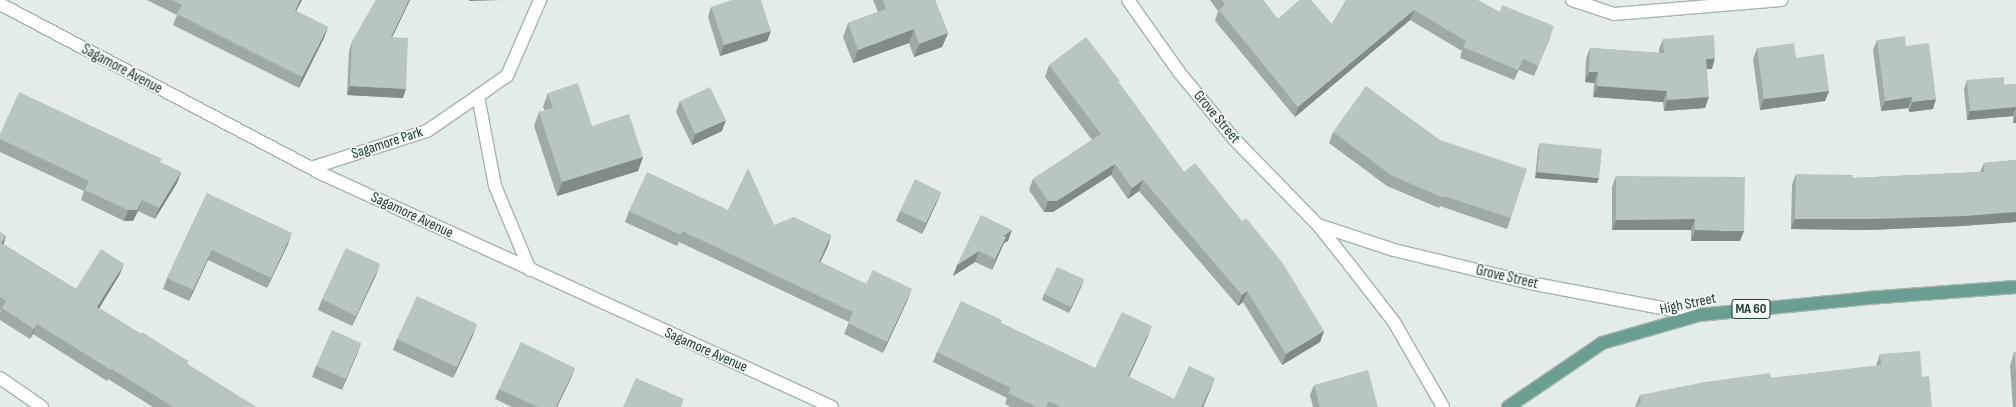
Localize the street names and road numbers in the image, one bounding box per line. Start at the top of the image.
street label: Sagamore Avenue [79,40,165,98]
street label: Grove Street [1190,87,1244,147]
street label: Sagamore Park [349,123,425,163]
street label: Sagamore Avenue [368,188,456,242]
street label: Grove Street [1474,261,1540,293]
street label: High Street [1658,289,1718,319]
road number: MA 60 [1731,297,1771,321]
street label: Sagamore Avenue [662,324,750,376]

